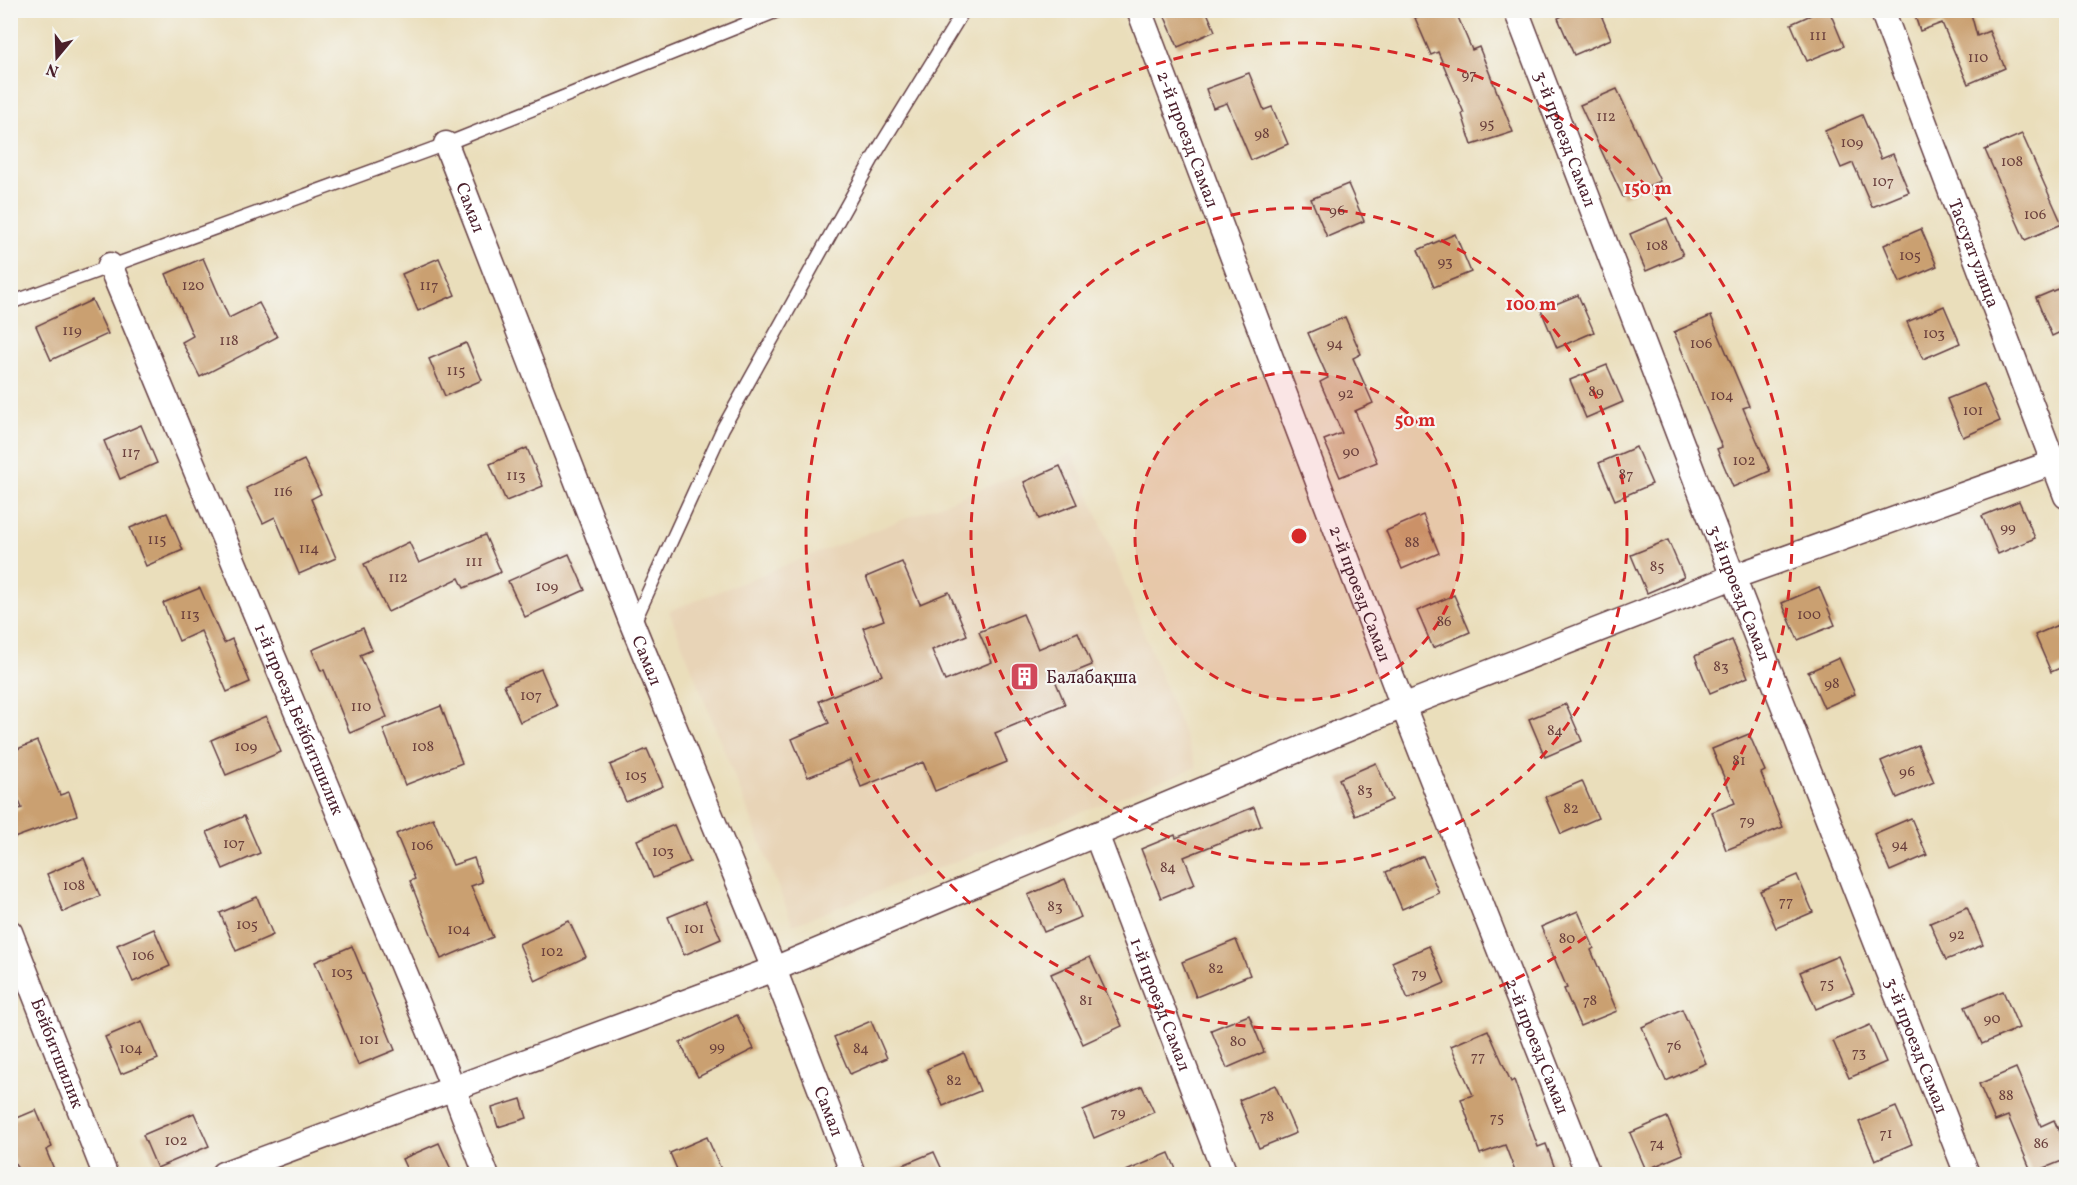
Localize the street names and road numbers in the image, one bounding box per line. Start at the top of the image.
street label: 2-й проезд Самал [1149,68,1224,212]
street label: 3-й проезд Самал [1527,68,1601,211]
street label: Самал [448,179,490,237]
street label: Тассуат улица [1941,196,2005,312]
street label: 2-й проезд Самал [1322,522,1396,666]
street label: 3-й проезд Самал [1700,522,1776,665]
street label: 1-й проезд Бейбитшилик [247,620,349,820]
street label: Самал [624,632,667,690]
street label: 1-й проезд Самал [1122,934,1196,1075]
street label: 3-й проезд Самал [1877,974,1953,1117]
street label: 2-й проезд Самал [1498,975,1574,1118]
street label: Бейбитшилик [23,995,89,1113]
street label: Самал [806,1083,848,1140]

